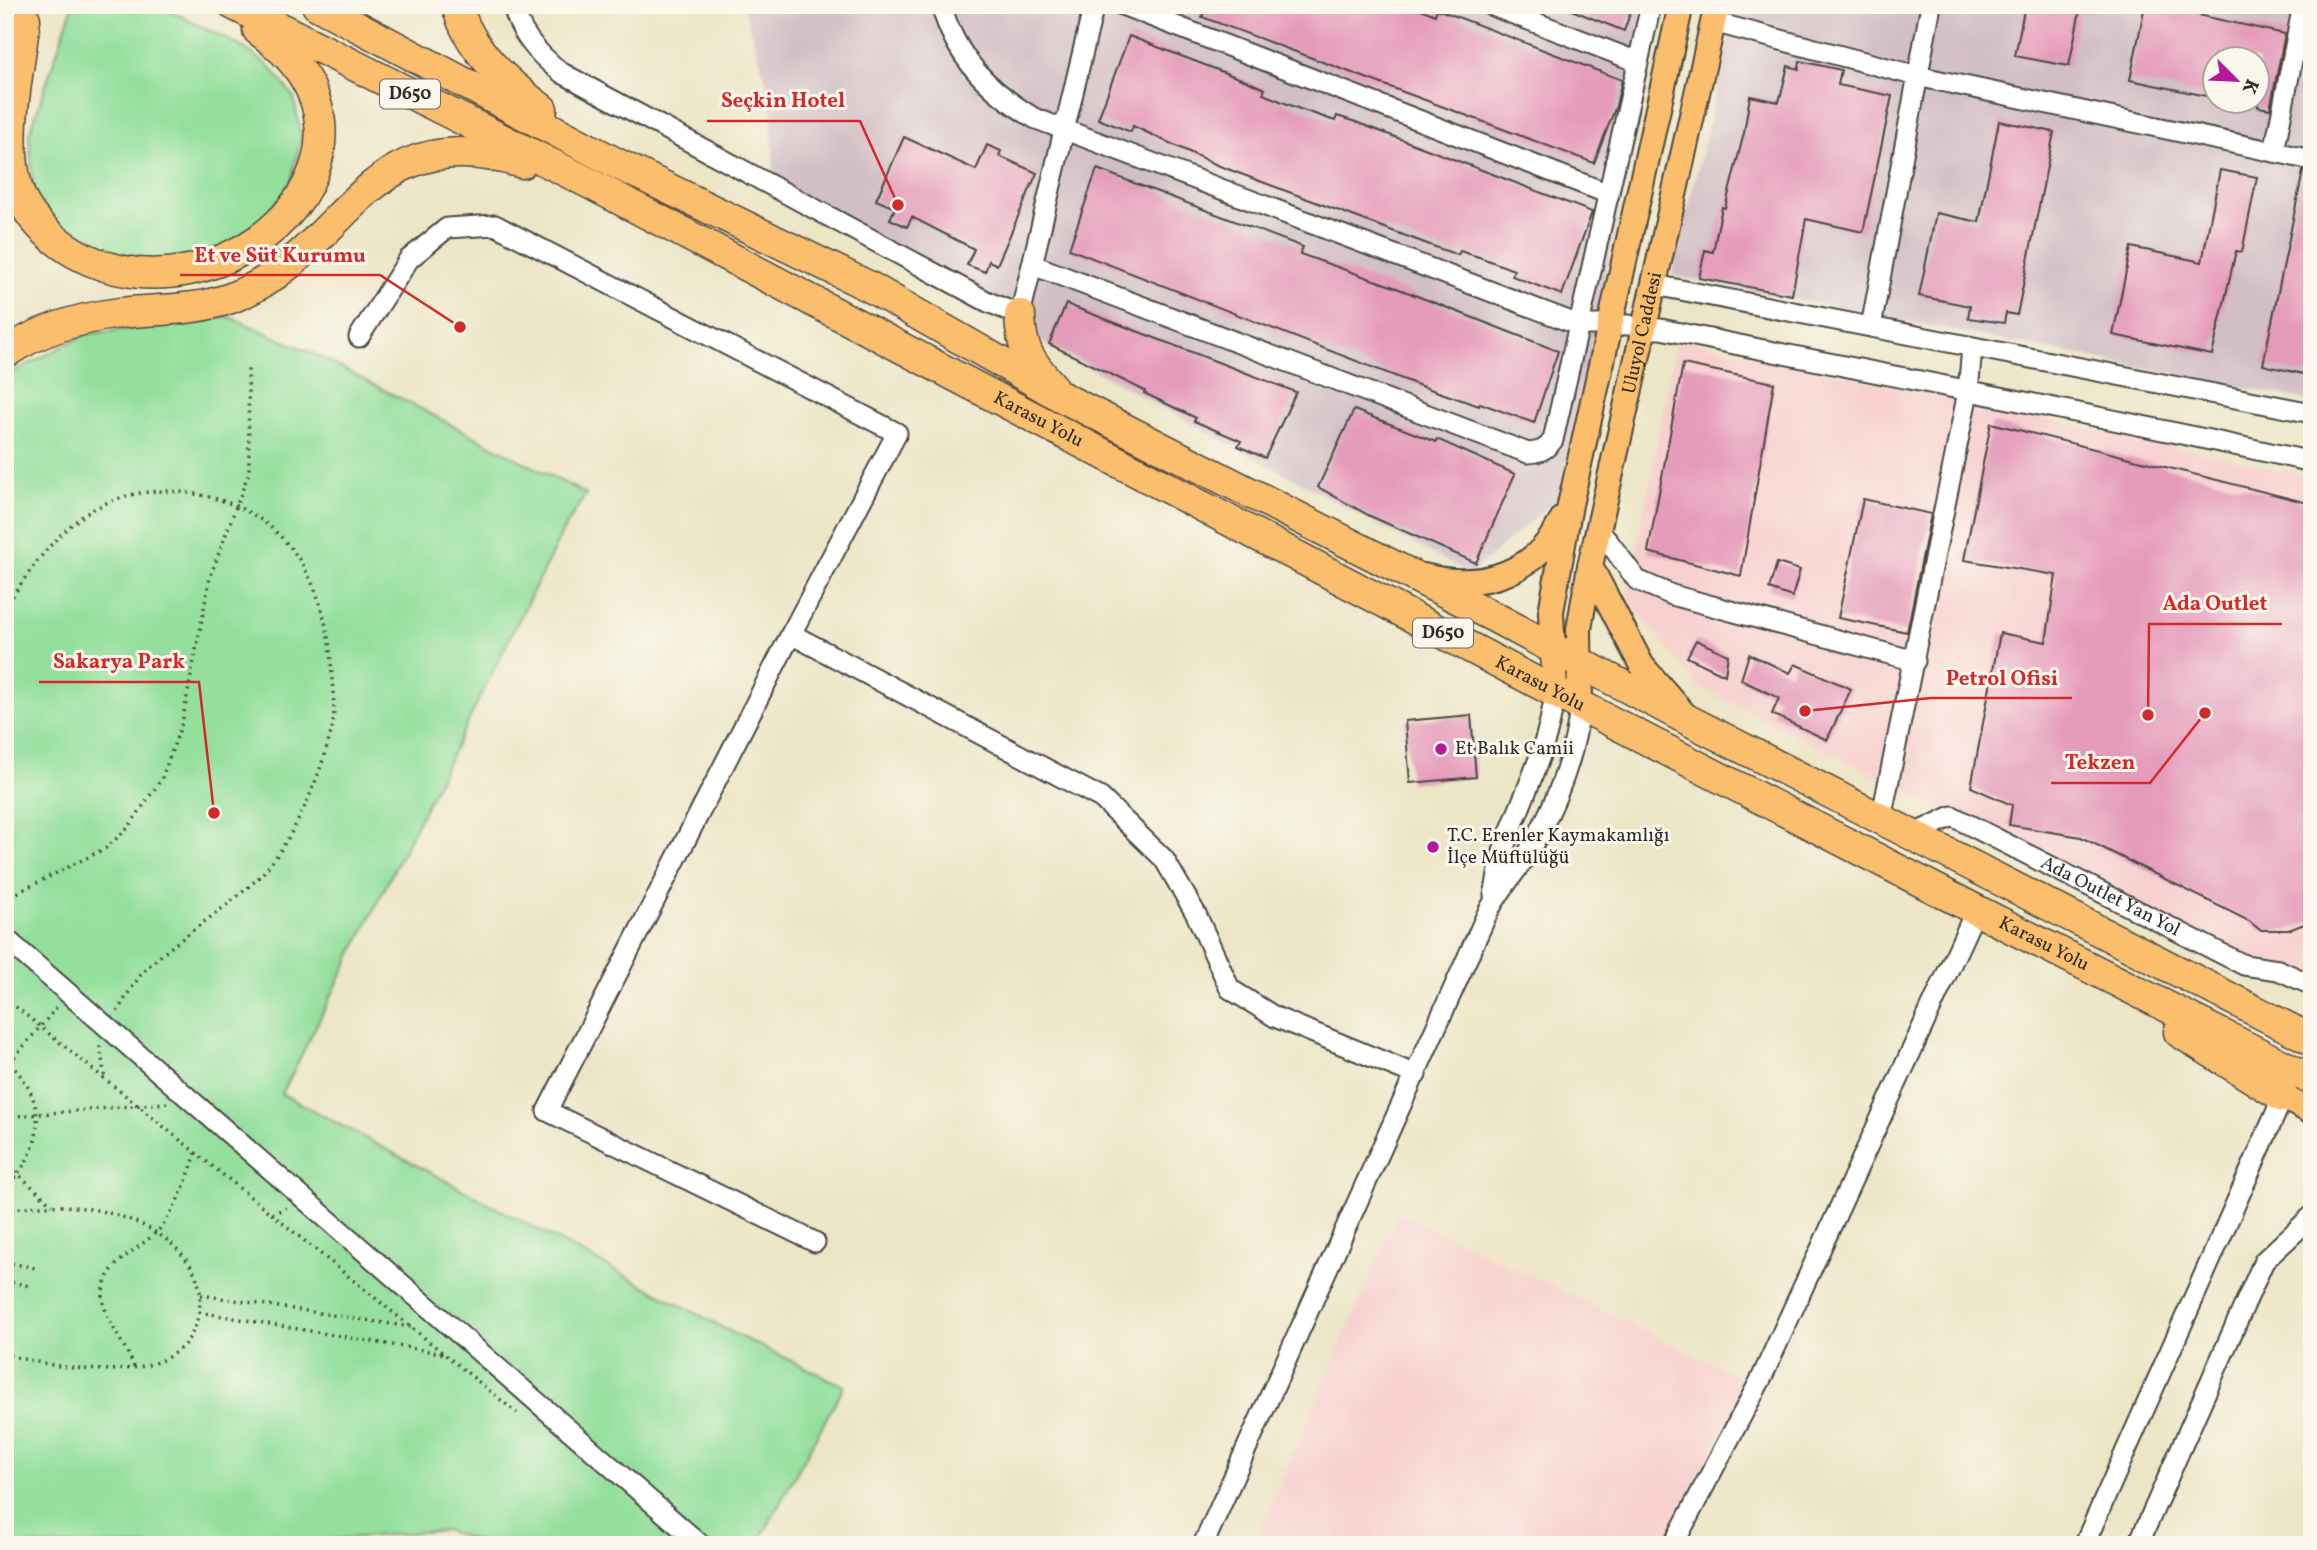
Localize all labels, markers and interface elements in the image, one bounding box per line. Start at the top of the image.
north arrow [2202,46,2272,116]
text: K [2235,75,2264,98]
callout: Seçkin Hotel [707,79,860,121]
road number: D650 [380,80,440,108]
text: Seçkin Hotel [721,87,845,116]
callout: Et ve Süt Kurumu [180,233,380,275]
text: Et ve Süt Kurumu [194,242,366,271]
street label: Uluyol Caddesi [1616,269,1669,396]
street label: Karasu Yolu [989,385,1088,454]
callout: Ada Outlet [2149,582,2282,624]
text: Ada Outlet [2162,590,2268,619]
road number: D650 [1413,618,1473,648]
callout: Sakarya Park [39,640,199,682]
text: Sakarya Park [53,648,185,677]
street label: Karasu Yolu [1490,650,1589,719]
callout: Petrol Ofisi [1931,656,2072,698]
text: Petrol Ofisi [1946,665,2058,694]
place label: Et Balık Camii [1455,736,1574,762]
marker: Et Balık Camii [1433,741,1449,757]
callout: Tekzen [2051,741,2150,783]
text: Tekzen [2065,749,2136,778]
place label: T.C. Erenler Kaymakamlığı İlçe Müftülüğü [1447,823,1670,871]
marker: T.C. Erenler Kaymakamlığı İlçe Müftülüğü [1425,839,1441,855]
street label: Ada Outlet Yan Yol [2036,850,2185,943]
street label: Karasu Yolu [1994,910,2094,978]

